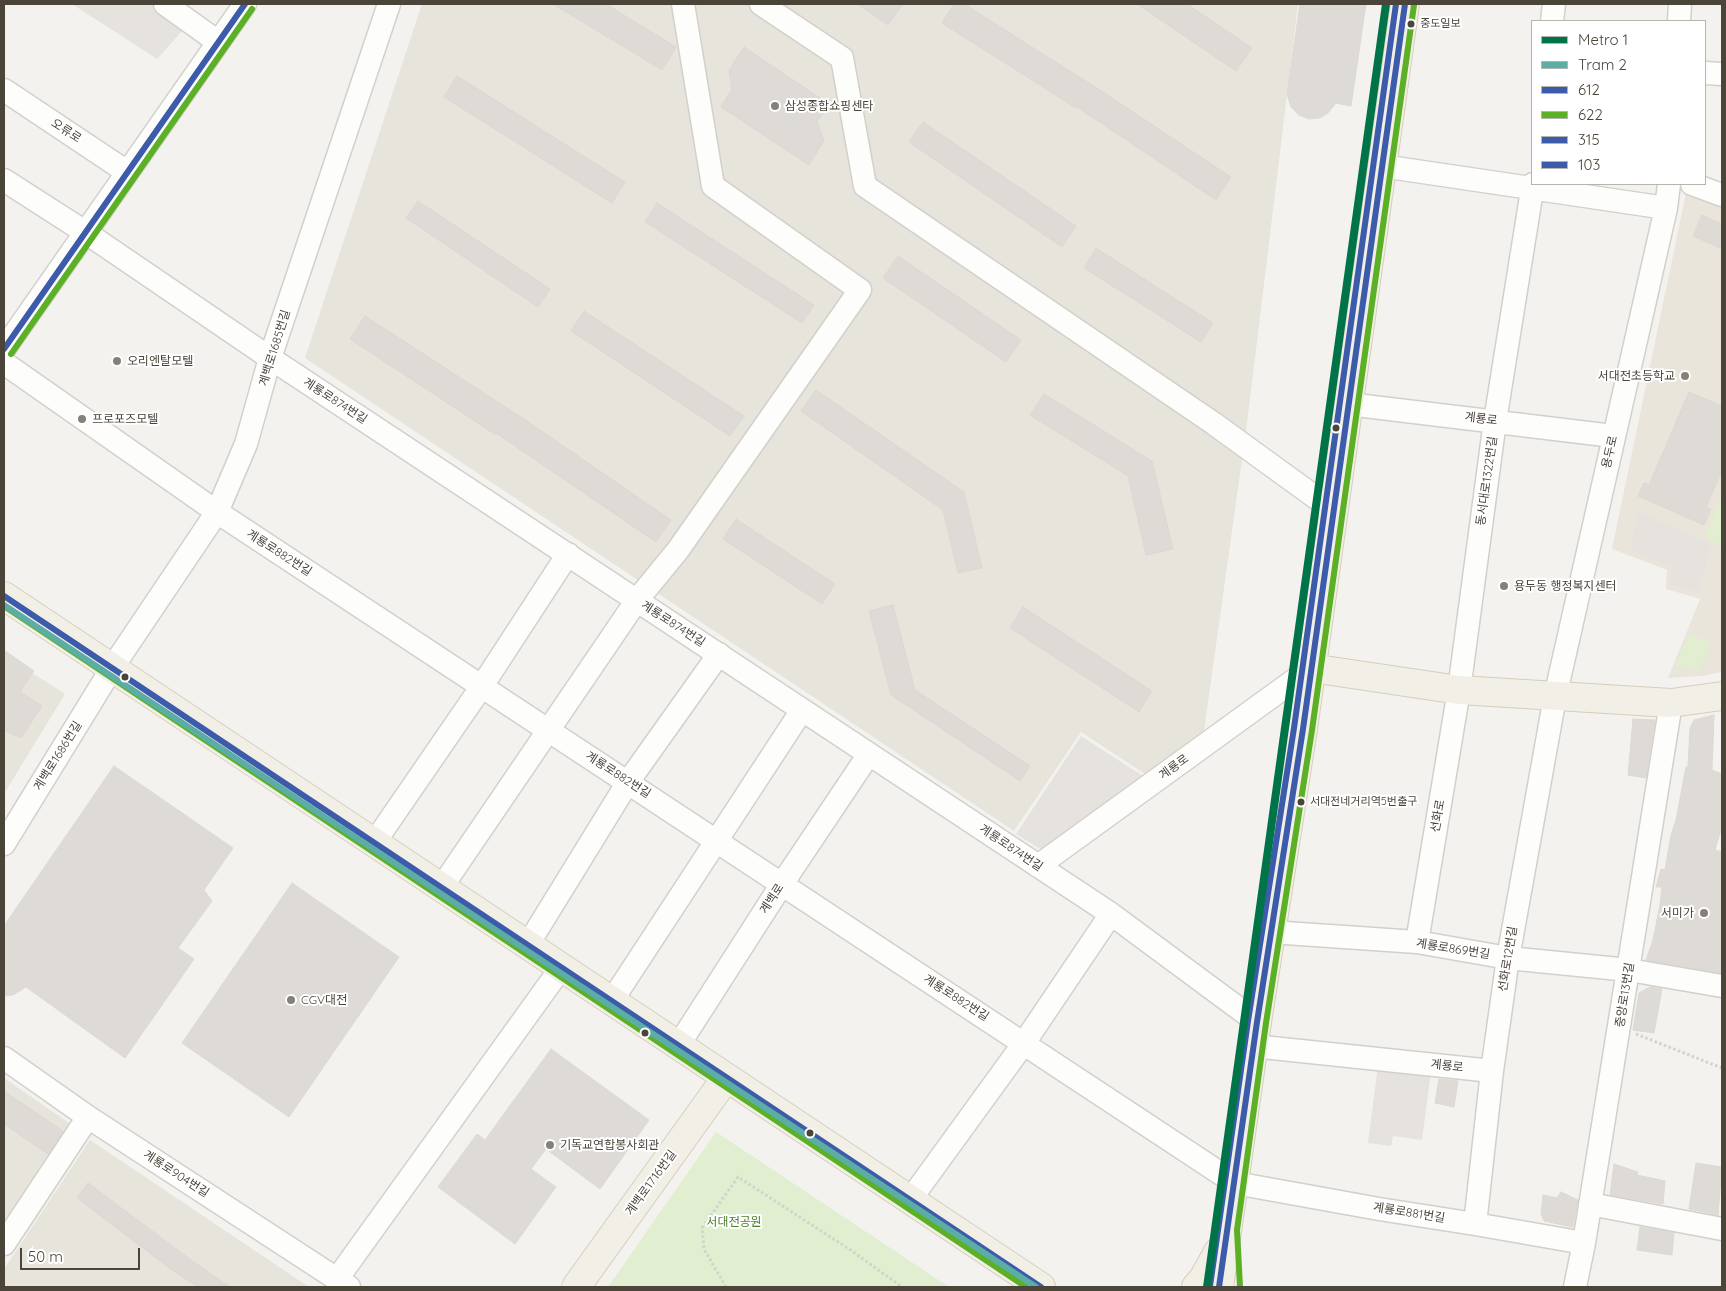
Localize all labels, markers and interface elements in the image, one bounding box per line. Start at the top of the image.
place label: 중도일보 [1420,17,1460,31]
marker: 중도일보 [1406,19,1416,29]
legend [1531,20,1706,185]
text: Metro 1 [1578,30,1628,49]
text: Tram 2 [1578,55,1627,74]
text: 612 [1578,80,1600,99]
place label: 삼성종합쇼핑센타 [785,99,873,113]
marker: 삼성종합쇼핑센타 [769,100,781,112]
text: 622 [1578,105,1603,124]
street label: 오류로 [48,116,84,146]
text: 315 [1578,130,1600,149]
text: 103 [1578,155,1600,174]
street label: 계백로1685번길 [257,308,293,388]
place label: 오리엔탈모텔 [127,354,193,368]
marker: 오리엔탈모텔 [111,355,123,367]
place label: 서대전초등학교 [1598,369,1675,383]
marker: 서대전초등학교 [1679,370,1691,382]
street label: 계룡로874번길 [300,375,370,427]
street label: 계룡로 [1464,410,1498,428]
place label: 프로포즈모텔 [92,412,158,426]
marker: 프로포즈모텔 [76,413,88,425]
unlabelled marker [1331,423,1341,433]
street label: 용두로 [1599,434,1621,470]
street label: 동서대로1322번길 [1474,435,1500,527]
street label: 계룡로882번길 [244,527,314,579]
place label: 용두동 행정복지센터 [1514,579,1617,593]
marker: 용두동 행정복지센터 [1498,580,1510,592]
street label: 계룡로874번길 [638,598,708,650]
unlabelled marker [120,672,130,682]
street label: 계백로1686번길 [31,719,85,793]
street label: 계룡로882번길 [583,749,653,801]
street label: 계룡로 [1156,751,1192,783]
place label: 서대전네거리역5번출구 [1310,795,1417,809]
marker: 서대전네거리역5번출구 [1296,797,1306,807]
street label: 선화로 [1428,798,1448,834]
street label: 계룡로874번길 [977,822,1045,874]
street label: 계백로 [757,881,787,917]
place label: 서미가 [1661,906,1694,920]
marker: 서미가 [1698,907,1710,919]
street label: 선화로12번길 [1496,925,1520,993]
street label: 계룡로869번길 [1415,936,1491,962]
street label: 중앙로13번길 [1613,961,1637,1029]
street label: 계룡로882번길 [921,972,991,1024]
place label: CGV대전 [301,993,347,1007]
marker: CGV대전 [285,994,297,1006]
unlabelled marker [640,1028,650,1038]
street label: 계룡로 [1430,1057,1464,1075]
unlabelled marker [805,1128,815,1138]
place label: 기독교연합봉사회관 [560,1138,659,1152]
marker: 기독교연합봉사회관 [544,1139,556,1151]
street label: 계룡로904번길 [140,1147,212,1201]
street label: 계백로1716번길 [622,1148,680,1218]
street label: 계룡로881번길 [1372,1200,1446,1226]
park label: 서대전공원 [706,1215,762,1229]
scale bar [22,1238,142,1270]
text: 50 m [28,1247,63,1266]

